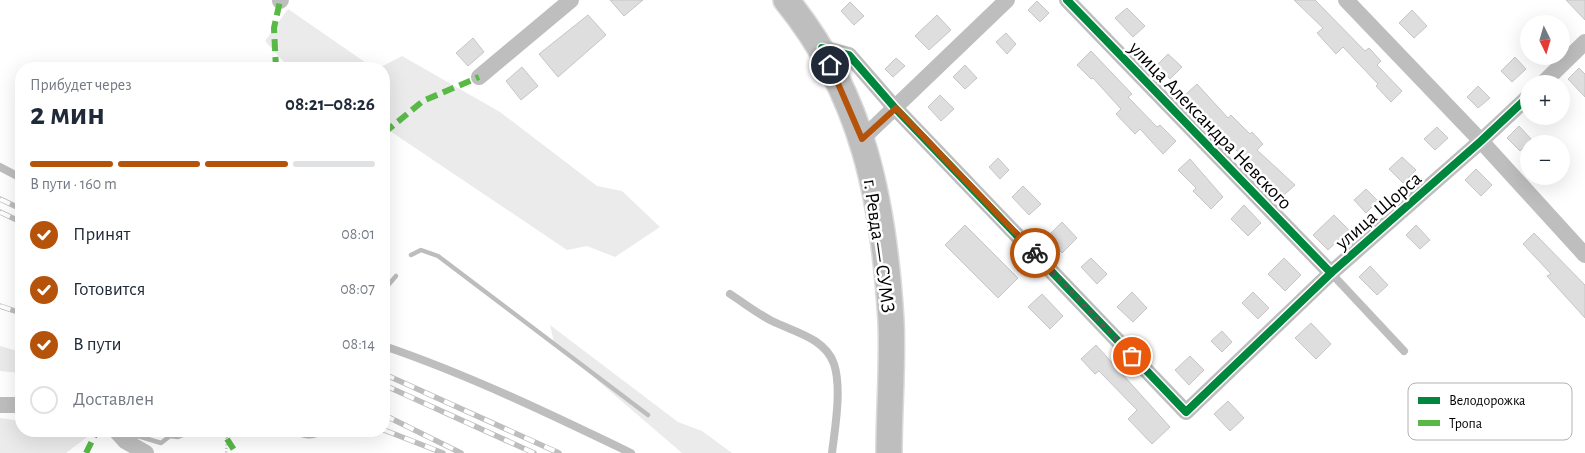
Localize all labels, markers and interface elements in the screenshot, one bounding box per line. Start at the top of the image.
north arrow [1520,15,1570,65]
map controls [1520,15,1570,185]
street label: улица Александра Невского [1124,37,1296,214]
pin [809,44,851,86]
icon: home [816,51,844,79]
button: + [1520,75,1570,125]
text: Прибудет через [30,77,132,93]
text: 08:21–08:26 [285,95,375,114]
text: 2 мин [30,98,105,130]
button: − [1520,135,1570,185]
street label: улица Щорса [1331,168,1425,254]
text: В пути · 160 m [30,176,117,192]
street label: г. Ревда — СУМЗ [860,178,898,314]
icon: check [30,221,58,249]
text: Принят [73,225,130,244]
text: 08:01 [341,226,375,242]
courier [1010,228,1060,278]
icon: bike [1021,239,1049,267]
icon: check [30,276,58,304]
text: Готовится [73,280,146,299]
text: 08:07 [340,281,375,297]
icon: check [30,331,58,359]
text: В пути [73,335,122,354]
pin [1111,335,1153,377]
text: 08:14 [342,336,375,352]
icon: bag [1118,342,1146,370]
legend [1408,383,1572,440]
text: Доставлен [73,390,154,409]
text: Велодорожка [1449,394,1526,408]
text: Тропа [1449,417,1483,431]

